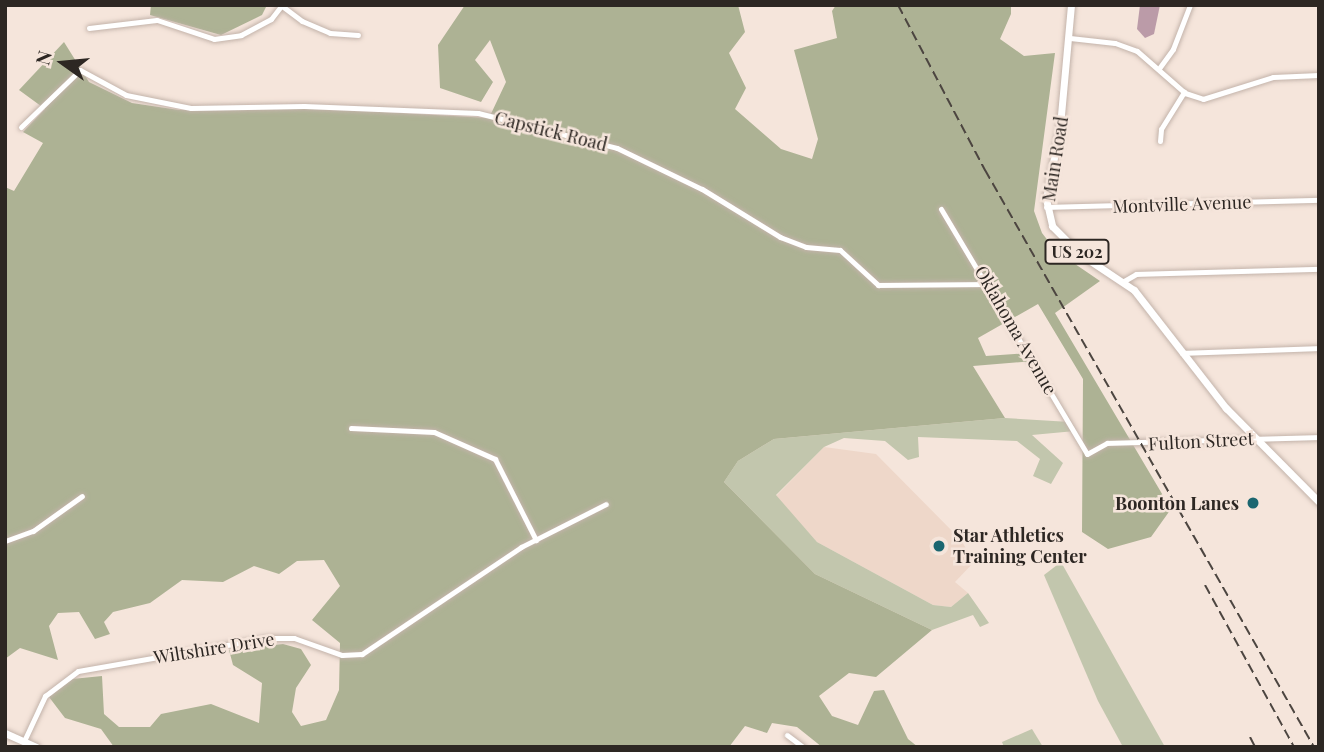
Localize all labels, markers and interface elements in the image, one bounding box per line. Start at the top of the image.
north arrow [28,28,98,98]
text: N [28,48,57,68]
street label: Capstick Road [492,107,610,155]
street label: Main Road [1038,115,1072,203]
street label: Montville Avenue [1112,191,1252,217]
road number: US 202 [1044,240,1110,264]
street label: Oklahoma Avenue [970,261,1062,399]
street label: Fulton Street [1148,427,1254,455]
place label: Boonton Lanes [1115,492,1239,514]
marker: Boonton Lanes [1245,495,1261,511]
place label: Star Athletics Training Center [953,525,1087,568]
marker: Star Athletics Training Center [931,538,947,554]
street label: Wiltshire Drive [152,628,276,668]

